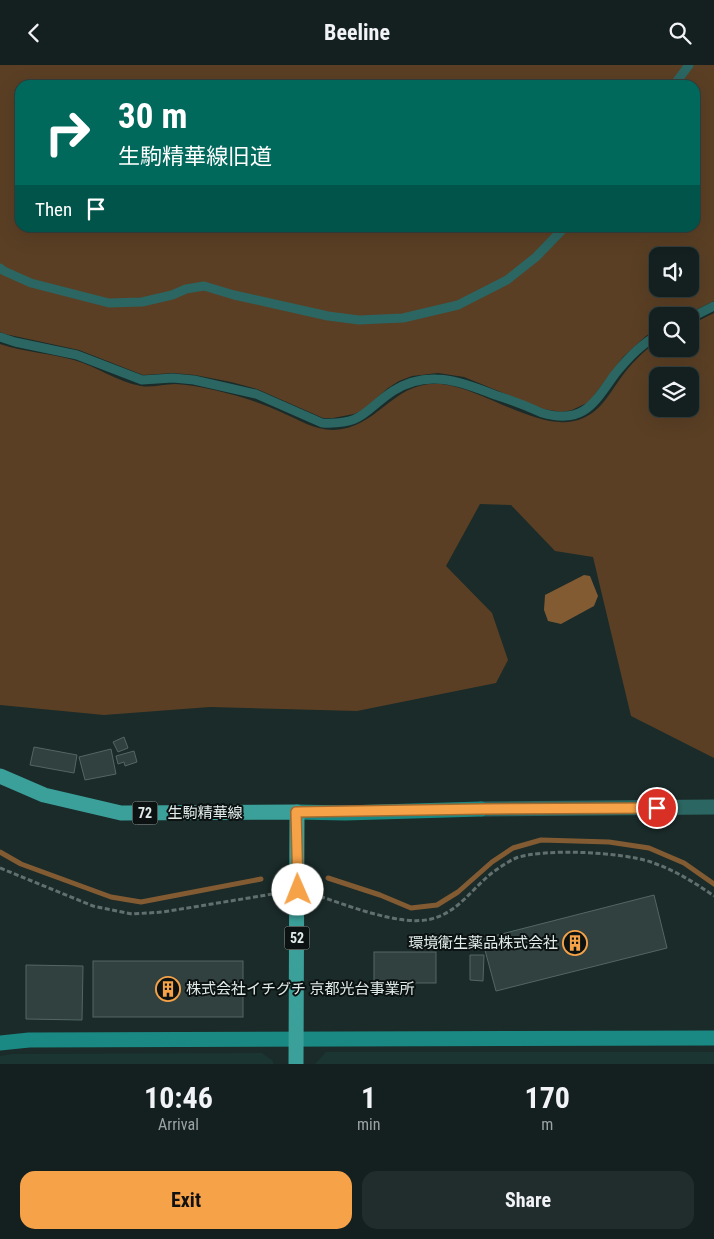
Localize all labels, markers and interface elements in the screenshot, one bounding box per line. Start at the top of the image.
icon: back [20,19,48,47]
icon: search [666,19,694,47]
text: Beeline [324,20,390,45]
text: 30 m [118,96,187,137]
icon: right [35,100,100,165]
text: 生駒精華線旧道 [118,144,272,169]
icon: arrive [82,195,110,223]
text: Then [35,198,72,221]
map controls [649,247,699,417]
button: sound [649,247,699,297]
button: search [649,307,699,357]
button: layers [649,367,699,417]
pin [636,787,678,829]
icon: arrive [643,794,671,822]
road number: 72 [132,801,158,825]
street label: 生駒精華線 [167,804,243,822]
position arrow [271,863,323,915]
road number: 52 [284,926,310,949]
building icon: 環境衛生薬品株式会社 [562,930,588,956]
place label: 環境衛生薬品株式会社 [408,934,558,952]
building icon: 株式会社イチグチ 京都光台事業所 [155,976,181,1002]
place label: 株式会社イチグチ 京都光台事業所 [186,980,414,998]
text: 10:46 [144,1080,213,1115]
text: 1 [361,1080,376,1115]
text: 170 [524,1080,570,1115]
text: Arrival [158,1115,199,1134]
text: min [357,1115,380,1134]
text: m [541,1115,553,1134]
button: Exit [20,1171,352,1229]
button: Share [362,1171,694,1229]

